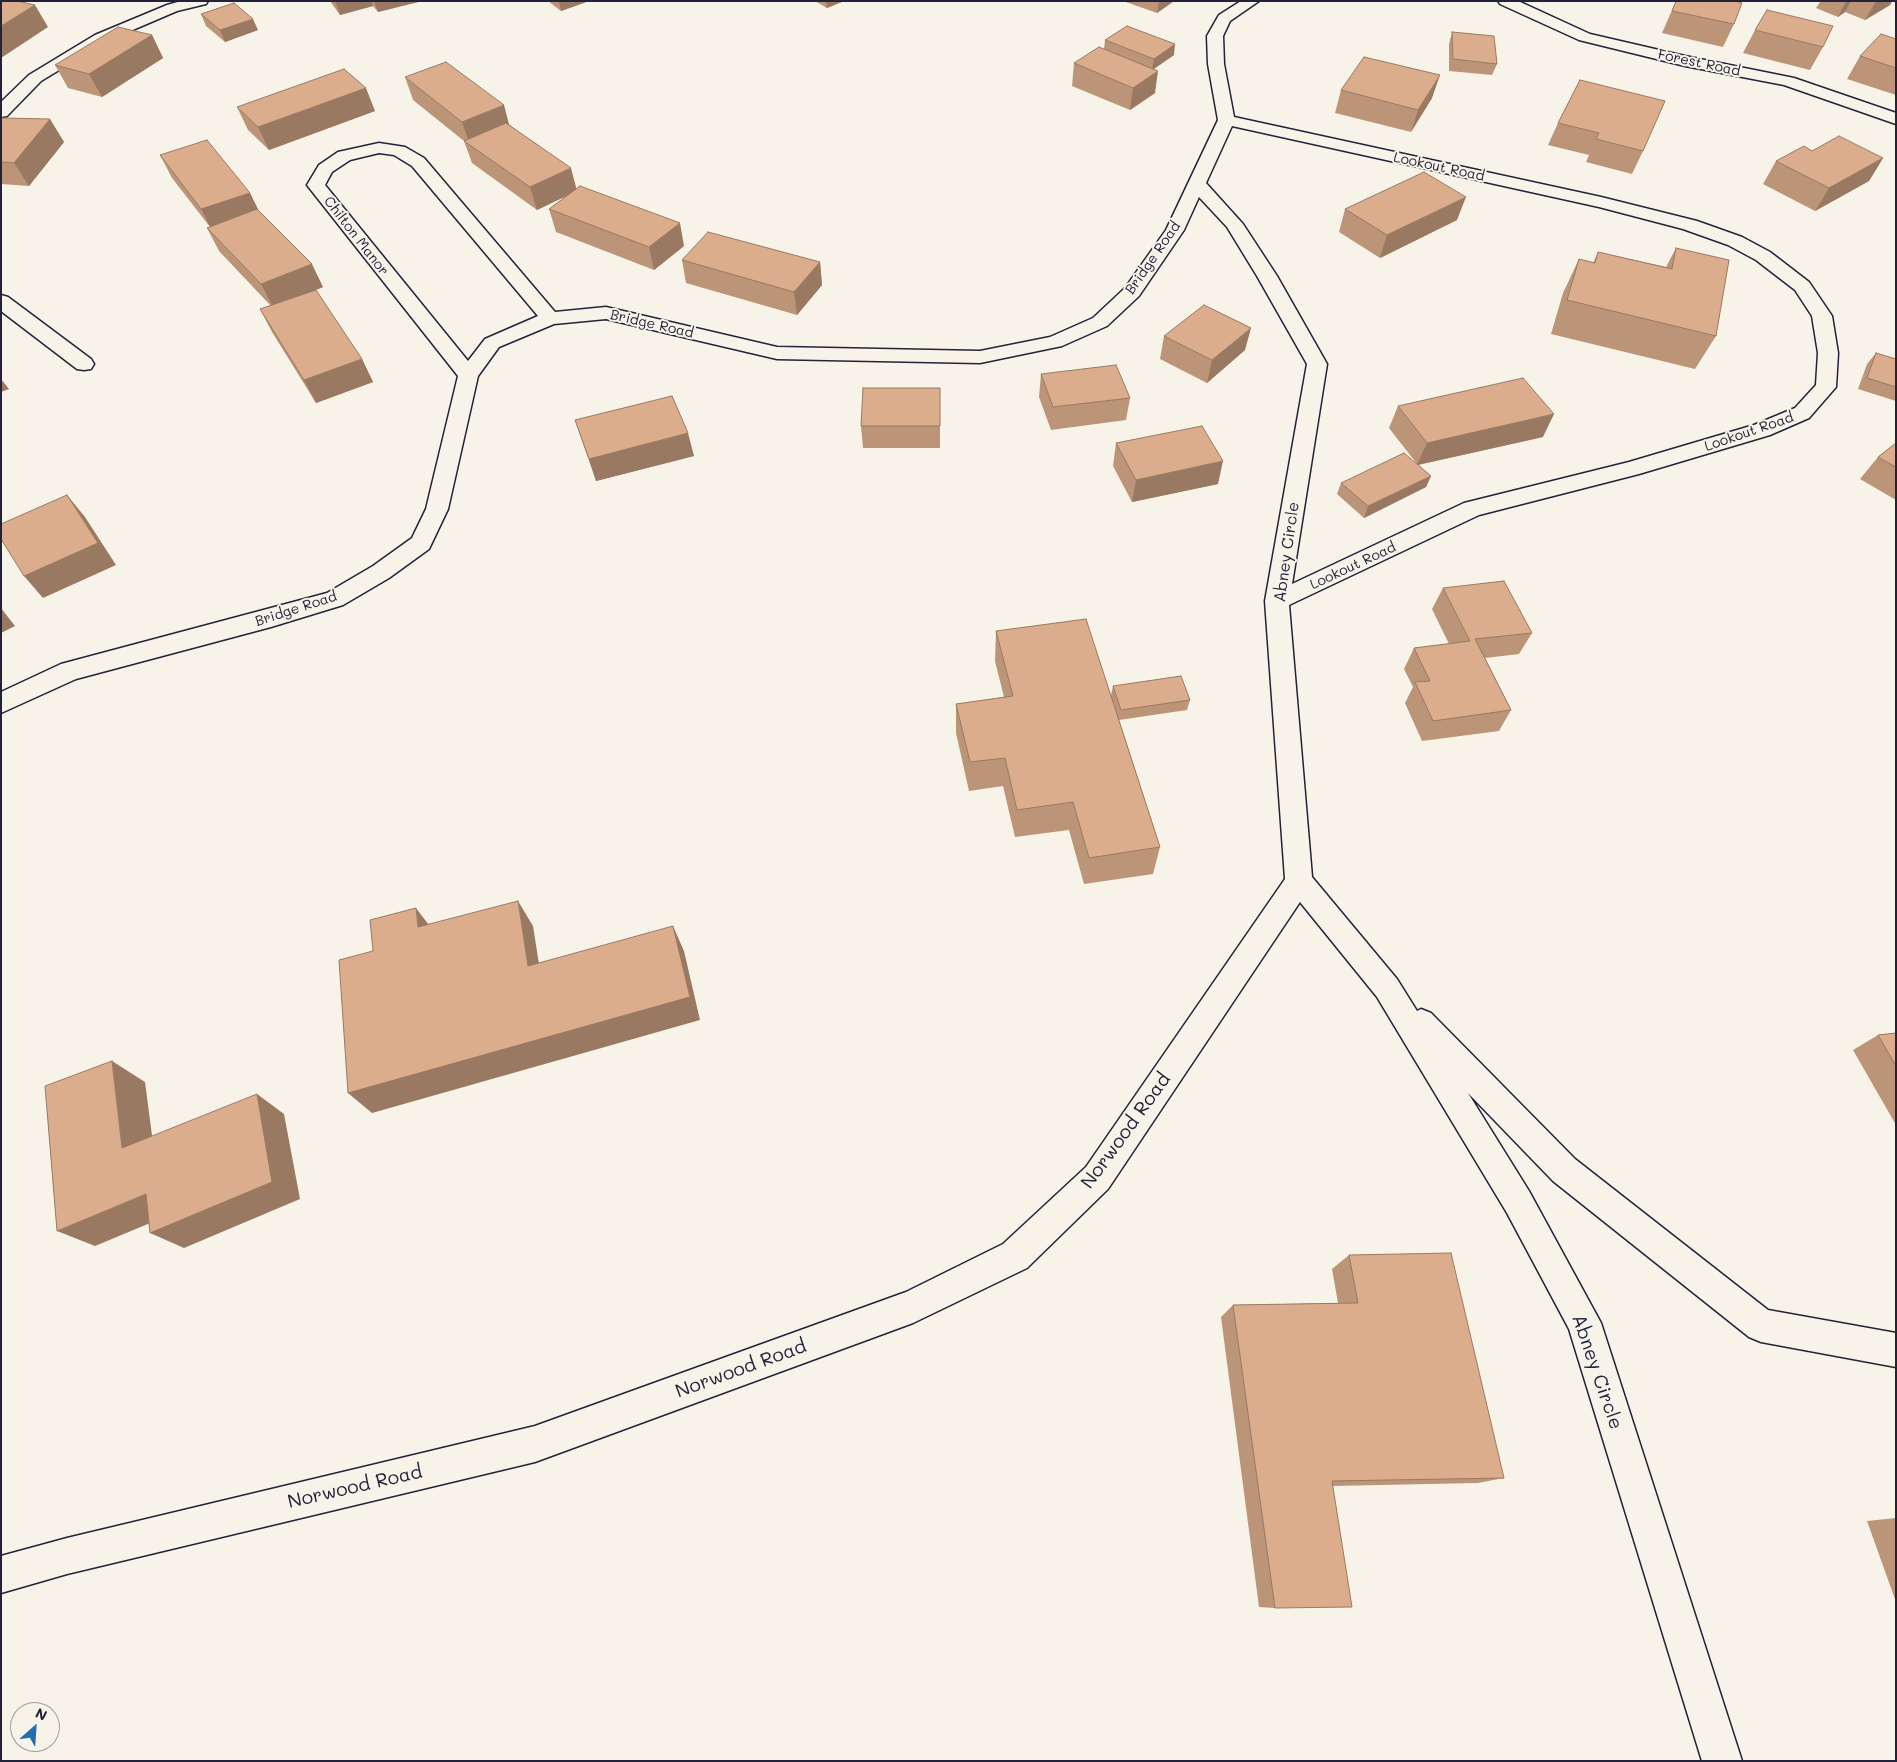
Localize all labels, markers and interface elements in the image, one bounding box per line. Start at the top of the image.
street label: Forest Road [1656,46,1742,80]
street label: Lookout Road [1392,149,1486,185]
street label: Chilton Manor [320,193,392,279]
street label: Bridge Road [1122,218,1184,298]
street label: Bridge Road [609,306,695,342]
street label: Lookout Road [1702,409,1796,455]
street label: Abney Circle [1270,501,1304,603]
street label: Lookout Road [1307,539,1399,593]
street label: Bridge Road [253,588,339,630]
street label: Norwood Road [1076,1069,1176,1193]
street label: Abney Circle [1567,1311,1627,1433]
street label: Norwood Road [672,1335,810,1403]
street label: Norwood Road [285,1460,425,1514]
north arrow [10,1702,60,1752]
text: N [32,1703,50,1725]

